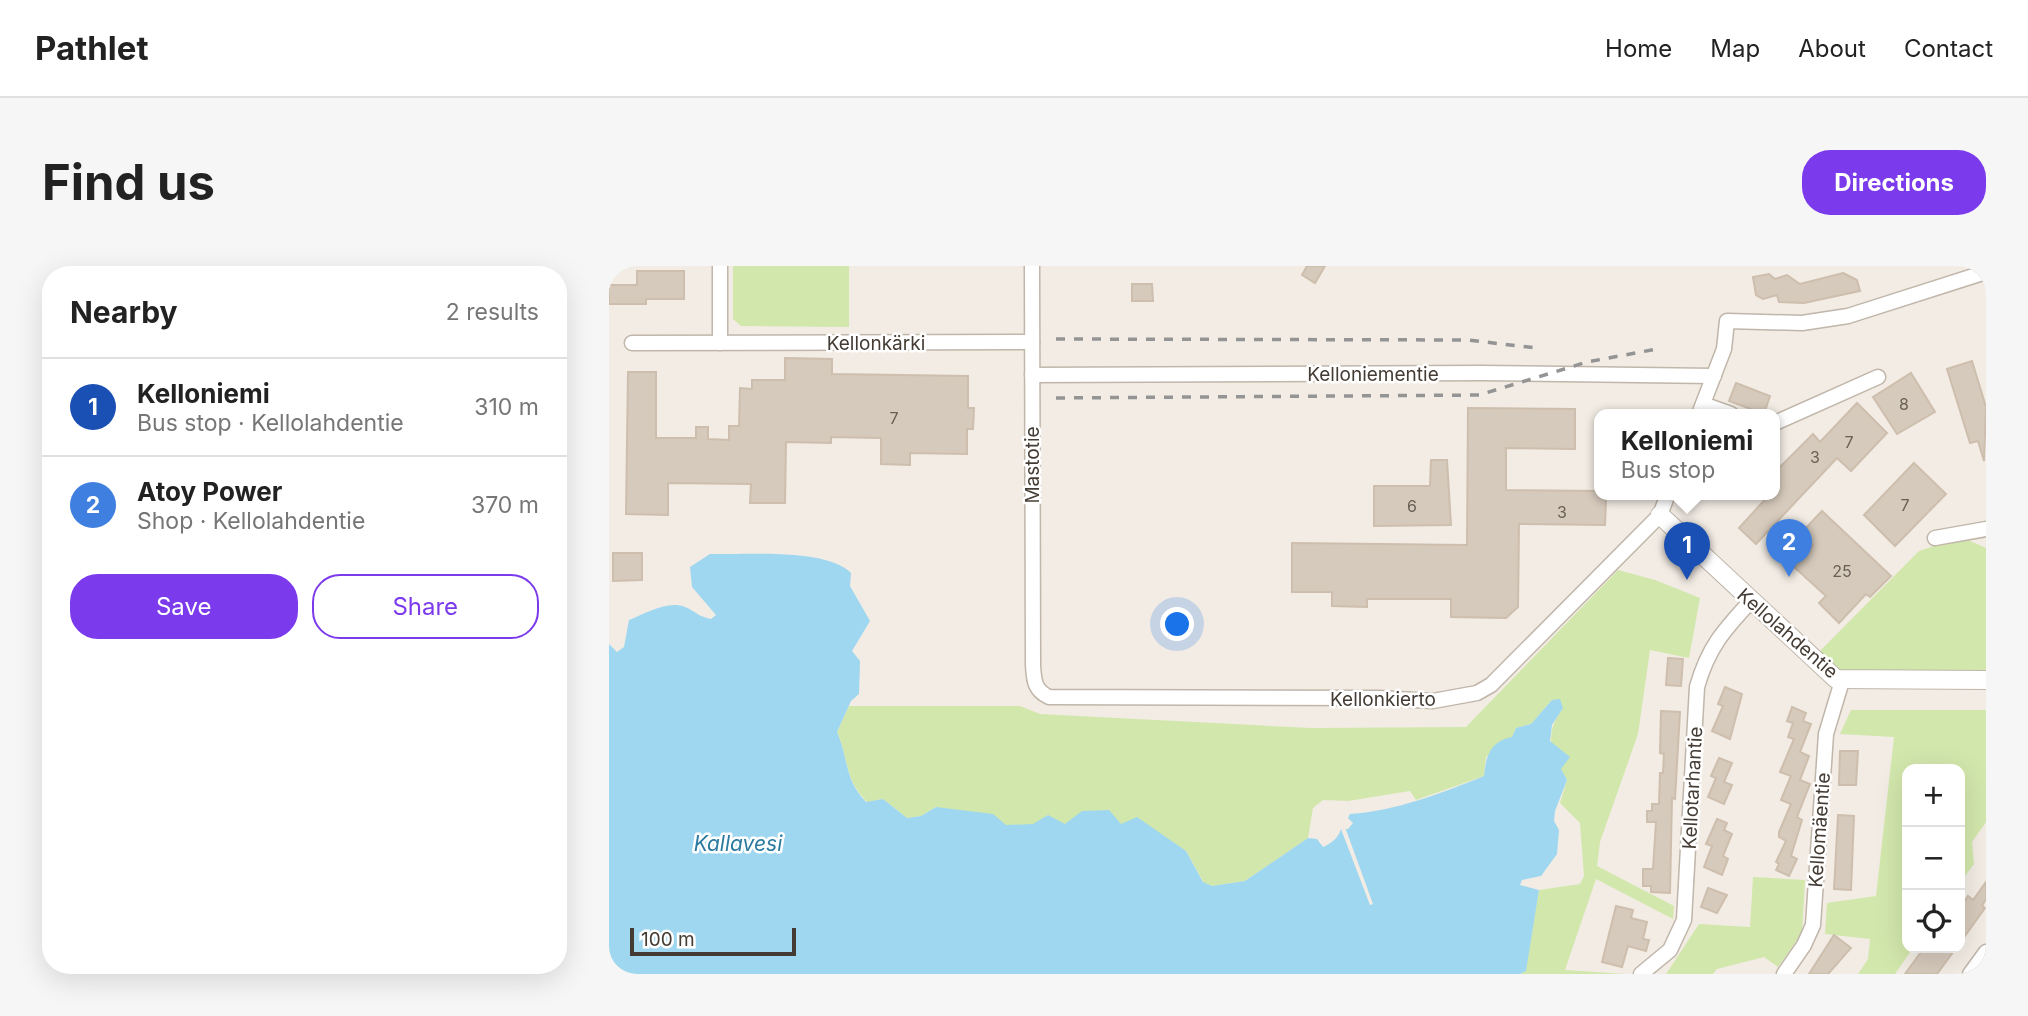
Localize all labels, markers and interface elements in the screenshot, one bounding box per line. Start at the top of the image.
text: Pathlet [35,28,149,68]
text: Home [1605,34,1672,63]
text: Map [1710,34,1760,63]
text: About [1798,34,1866,63]
text: Contact [1904,34,1993,63]
button: Directions [1802,150,1986,215]
text: Find us [42,153,215,212]
text: Nearby [70,294,178,330]
text: 2 results [446,298,539,326]
street label: Kellonkärki [827,332,925,355]
street label: Kelloniementie [1307,363,1439,386]
text: Kelloniemi [137,378,270,409]
text: 1 [88,393,98,421]
text: 310 m [474,393,539,421]
house number: 8 [1899,394,1909,414]
house number: 7 [889,408,899,428]
text: Bus stop · Kellolahdentie [137,409,404,437]
popup [1594,409,1780,500]
text: Kelloniemi [1621,425,1753,456]
street label: Mastotie [1021,426,1044,504]
house number: 7 [1844,432,1854,452]
house number: 3 [1810,447,1820,467]
text: Bus stop [1621,456,1715,484]
text: Atoy Power [137,476,282,507]
text: 2 [86,491,100,519]
text: 370 m [471,491,539,519]
house number: 7 [1900,495,1910,515]
house number: 6 [1407,496,1417,516]
house number: 3 [1557,502,1567,522]
text: Shop · Kellolahdentie [137,507,365,535]
pin: 2 [1766,519,1812,577]
pin: 1 [1664,522,1710,580]
house number: 25 [1832,561,1852,581]
button: Save [70,574,298,639]
button: Share [312,574,539,639]
street label: Kellolahdentie [1733,583,1843,683]
your location [1160,607,1194,641]
street label: Kellonkierto [1330,688,1436,711]
street label: Kellotarhantie [1678,726,1707,850]
map controls [1902,764,1965,953]
button: + [1902,764,1965,827]
street label: Kellomäentie [1804,772,1835,888]
button: − [1902,827,1965,890]
water label: Kallavesi [694,831,783,856]
button: locate [1902,890,1965,953]
scale bar [630,925,796,957]
text: 100 m [641,928,695,951]

